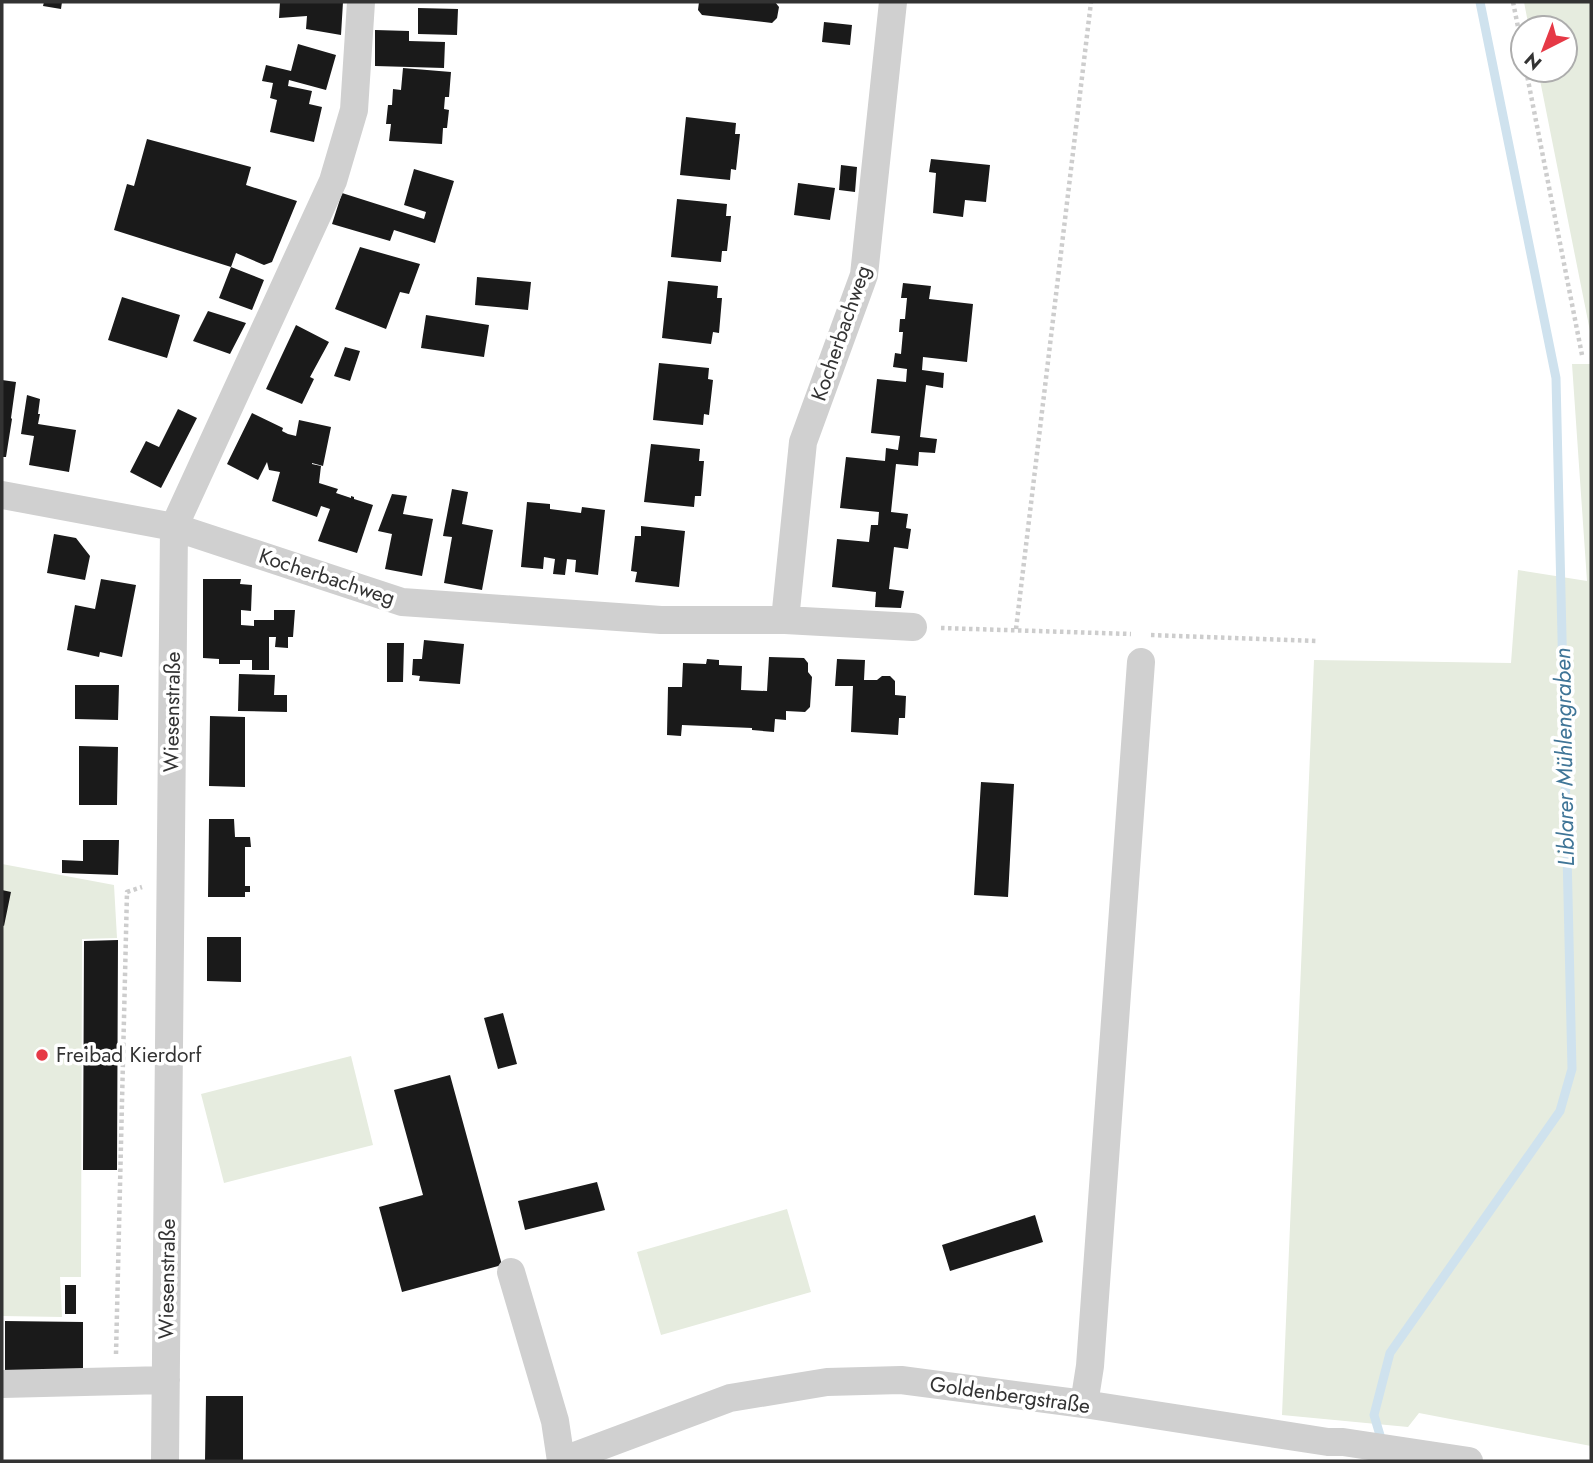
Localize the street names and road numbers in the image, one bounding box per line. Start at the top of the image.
street label: Kocherbachweg [804,261,878,405]
street label: Kocherbachweg [255,541,399,613]
street label: Wiesenstraße [156,651,188,773]
street label: Wiesenstraße [151,1218,183,1340]
street label: Goldenbergstraße [928,1369,1092,1421]

